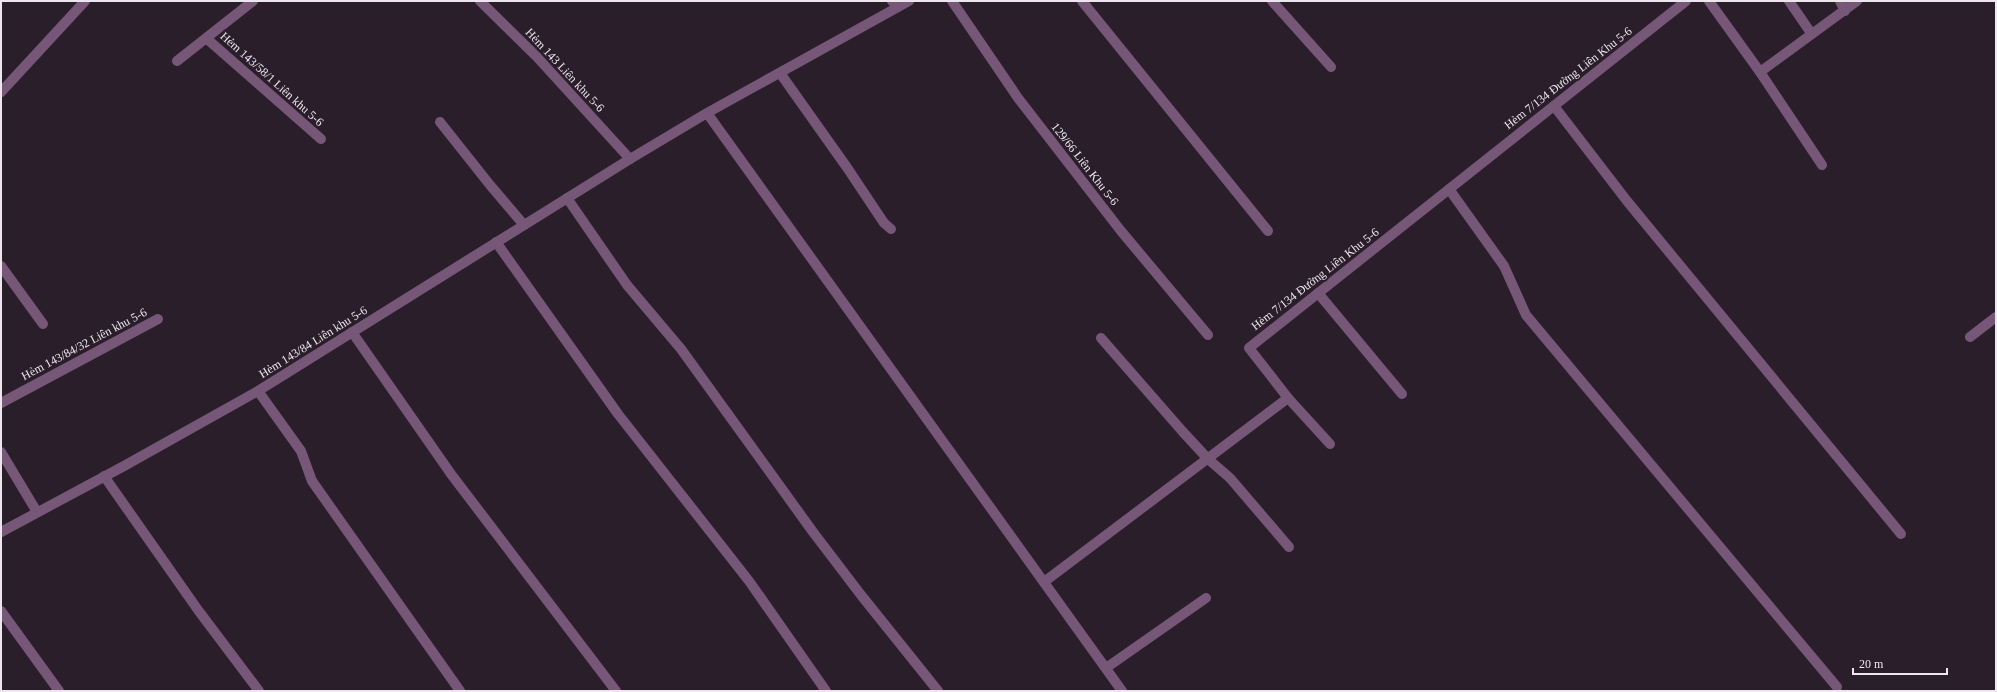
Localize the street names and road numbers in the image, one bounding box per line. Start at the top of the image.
street label: Hẻm 7/134 Đường Liên Khu 5-6 [1502,24,1634,132]
street label: Hẻm 143 Liên khu 5-6 [523,25,607,115]
street label: Hẻm 143/58/1 Liên khu 5-6 [218,29,326,129]
street label: 129/66 Liên Khu 5-6 [1048,120,1122,208]
street label: Hẻm 7/134 Đường Liên Khu 5-6 [1249,225,1381,333]
street label: Hẻm 143/84 Liên khu 5-6 [256,303,370,381]
street label: Hẻm 143/84/32 Liên khu 5-6 [19,305,149,383]

